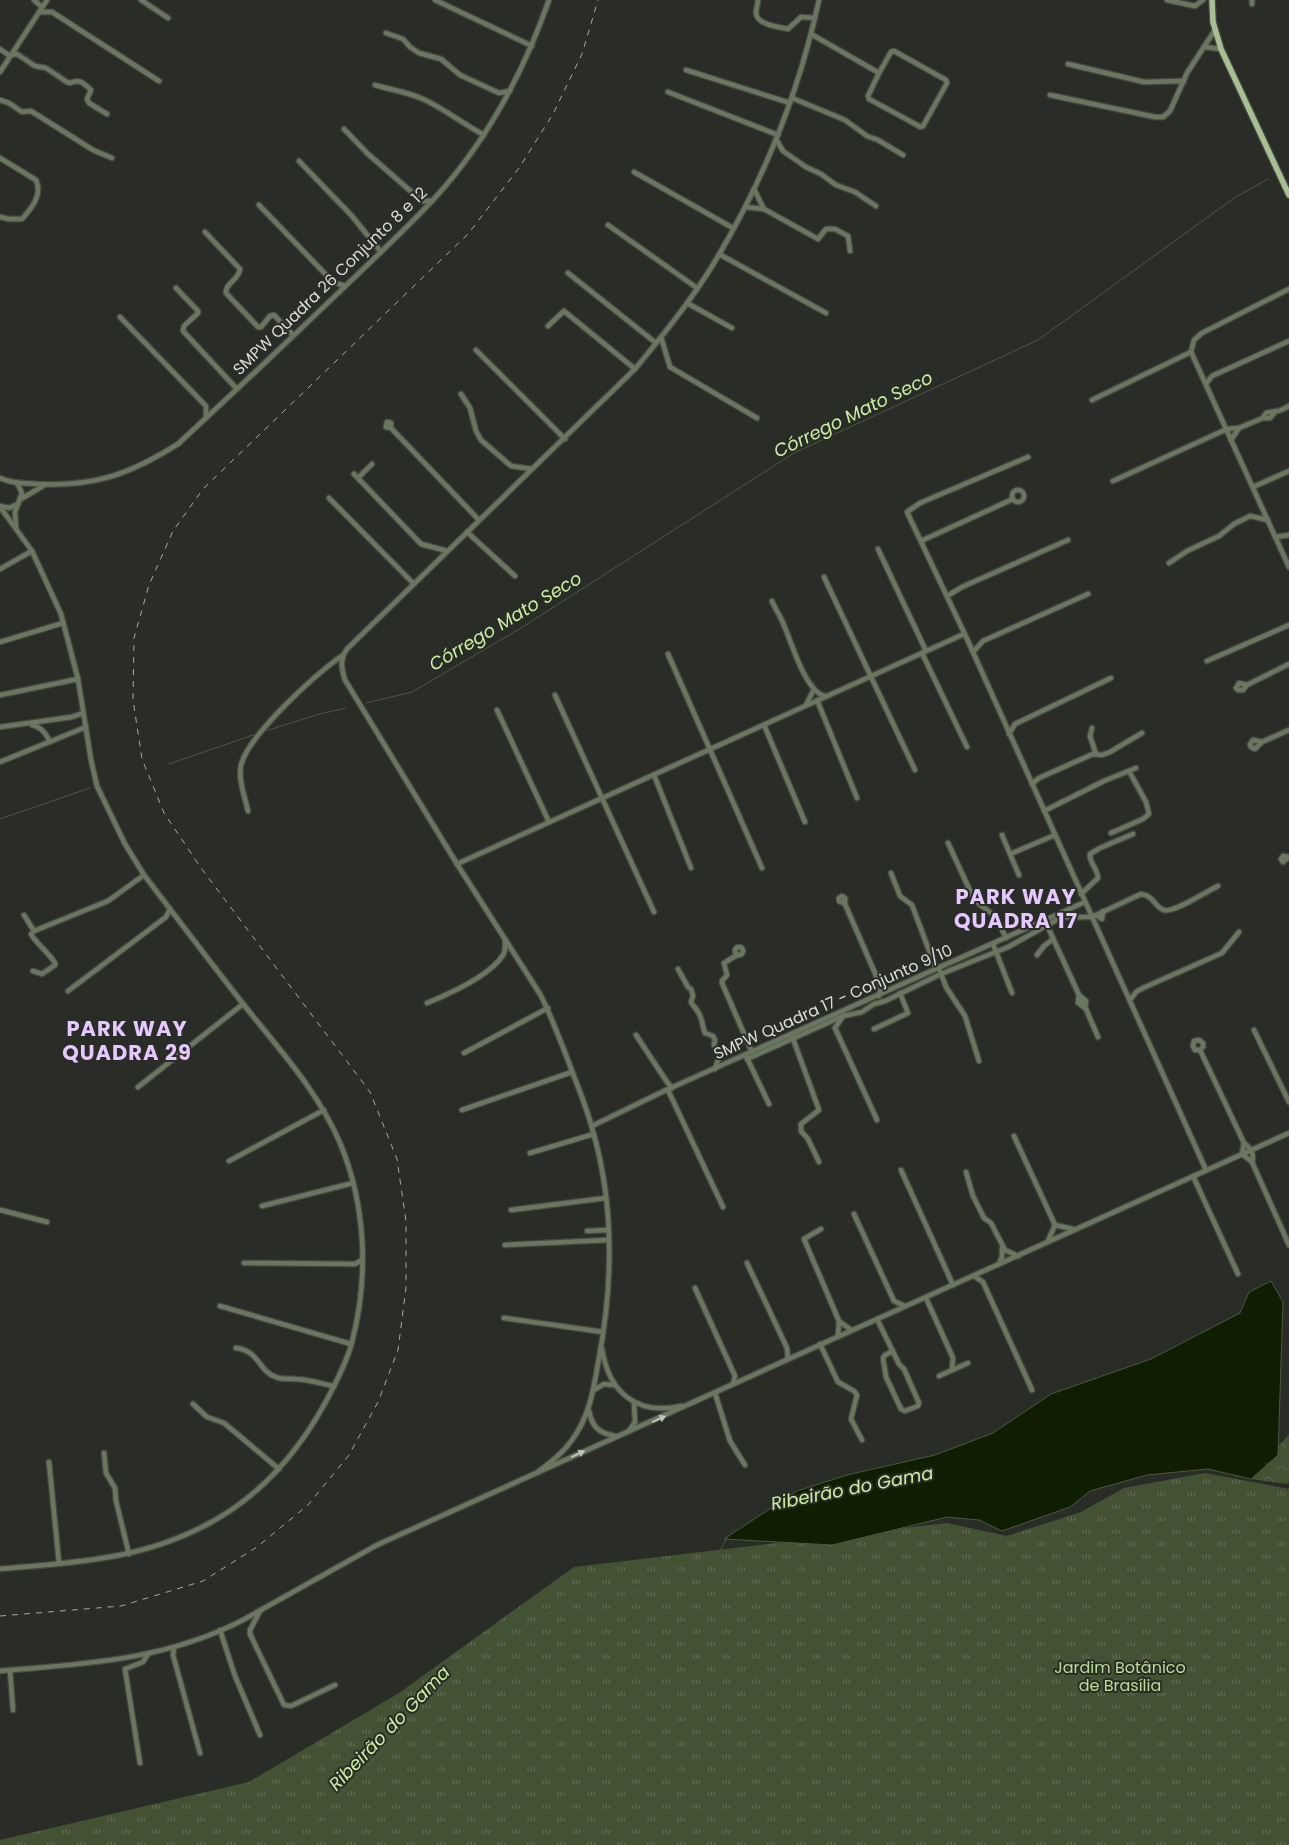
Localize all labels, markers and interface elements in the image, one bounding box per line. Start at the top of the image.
street label: SMPW Quadra 26 Conjunto 8 e 12 [228,182,432,380]
water label: Córrego Mato Seco [769,365,937,463]
water label: Córrego Mato Seco [424,565,586,677]
district label: PARK WAY QUADRA 17 [954,882,1078,935]
street label: SMPW Quadra 17 - Conjunto 9/10 [710,939,956,1065]
district label: PARK WAY QUADRA 29 [62,1014,192,1067]
one-way arrow [652,1414,666,1422]
one-way arrow [571,1450,585,1458]
water label: Ribeirão do Gama [769,1460,935,1516]
park label: Jardim Botânico de Brasília [1054,1656,1186,1697]
water label: Ribeirão do Gama [323,1660,455,1796]

